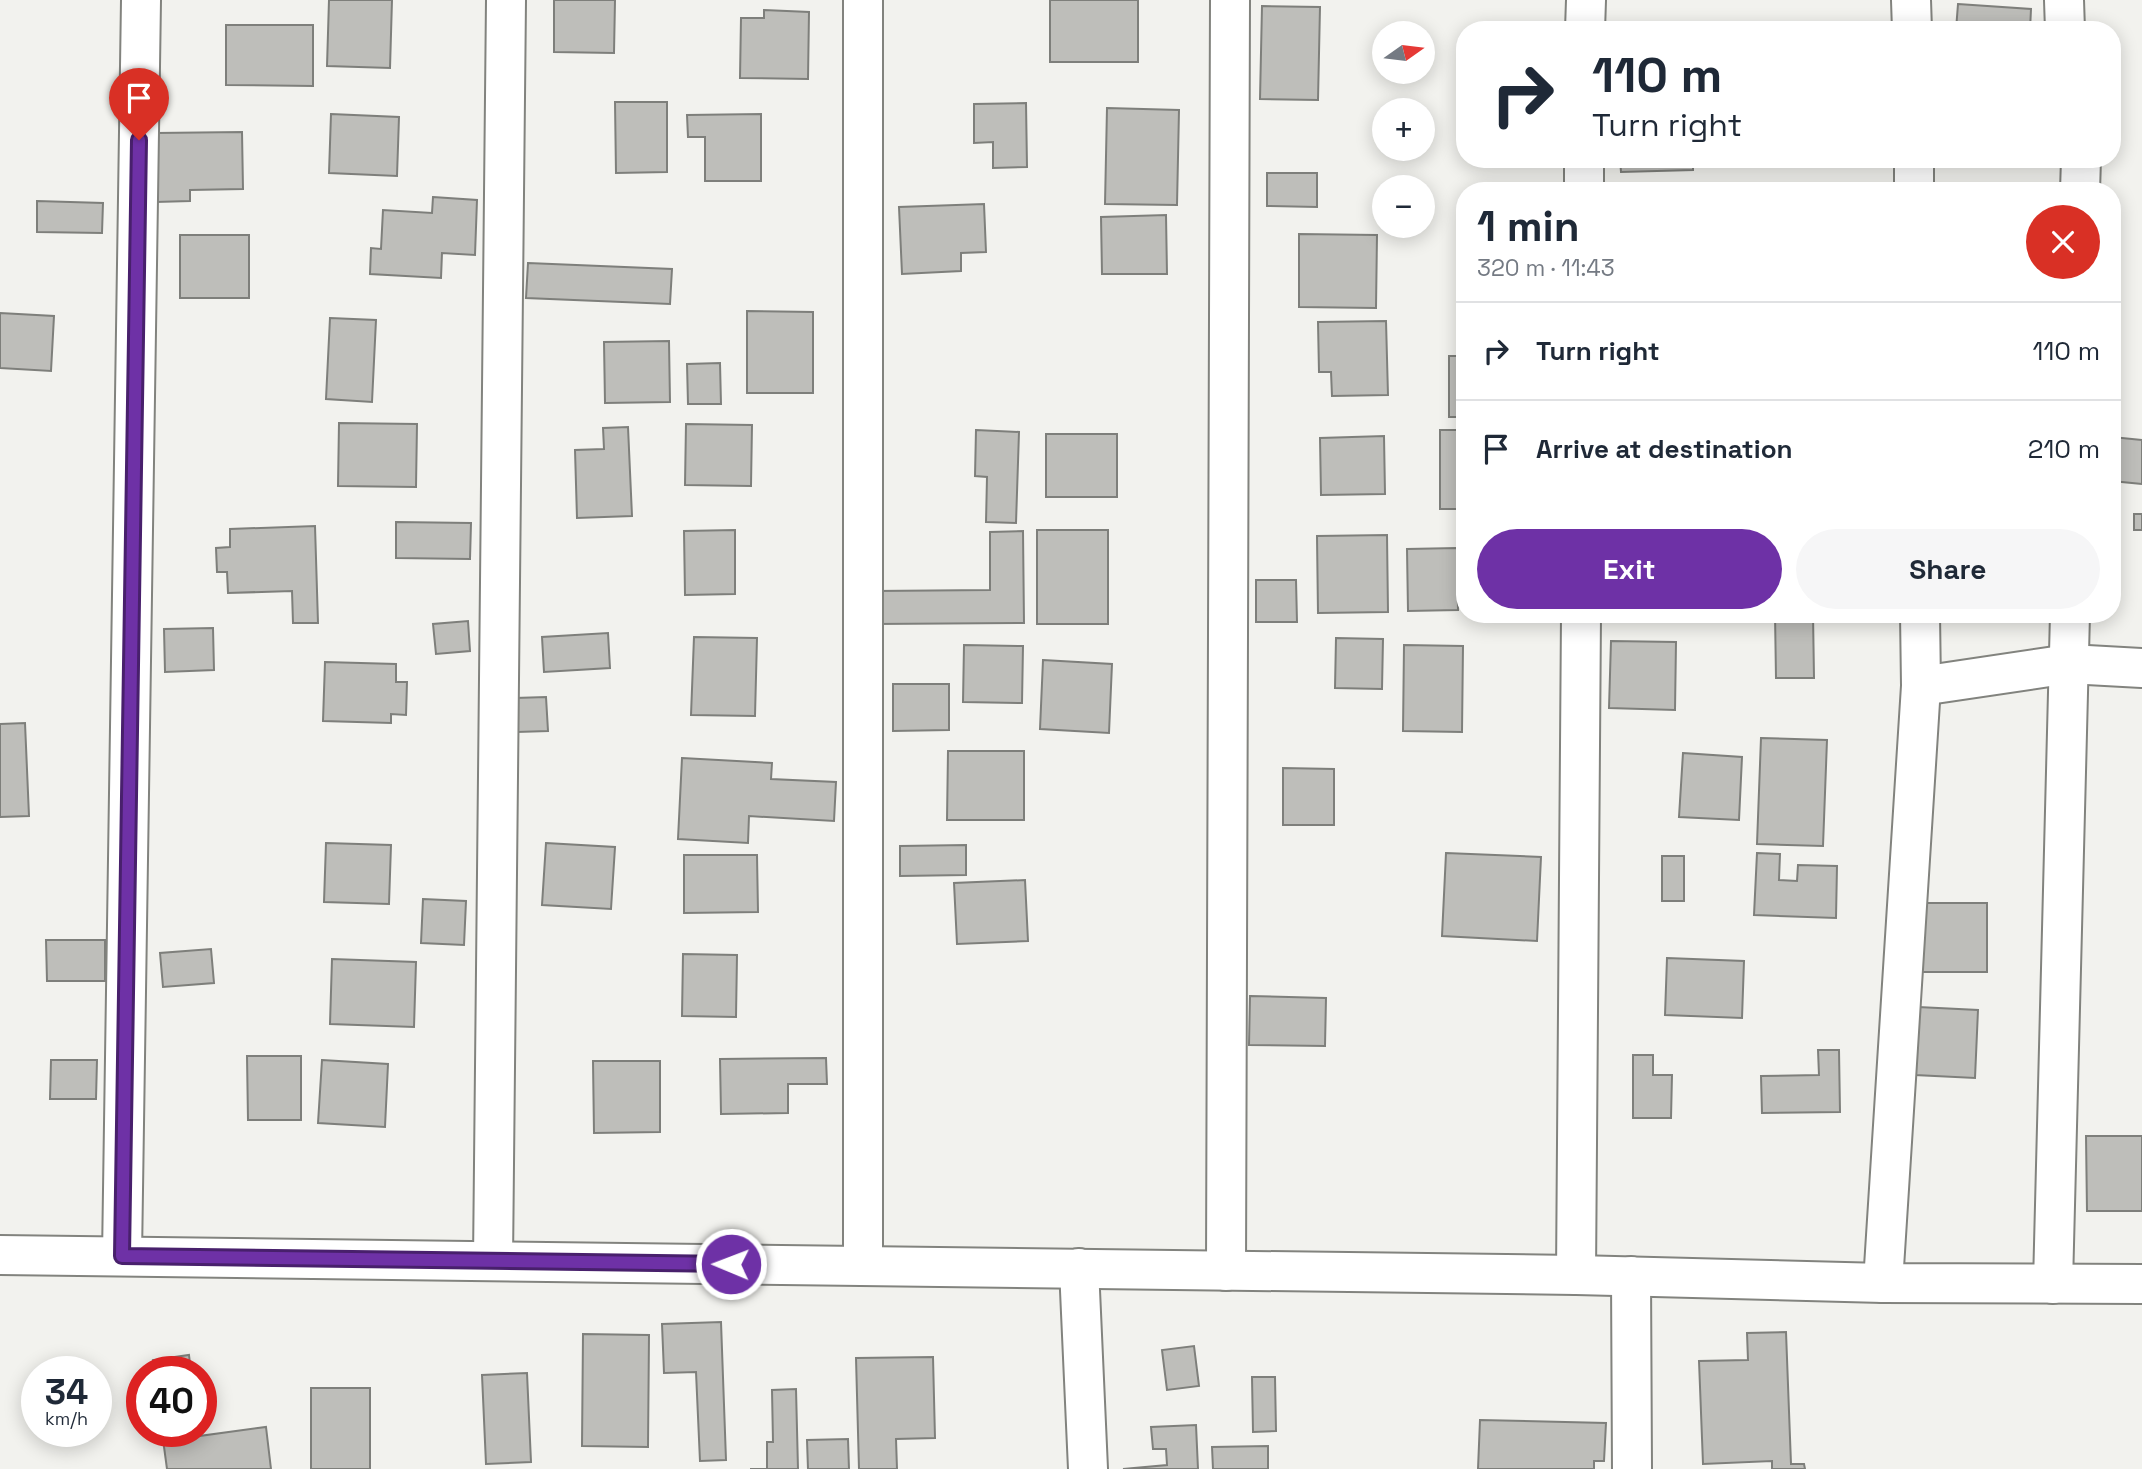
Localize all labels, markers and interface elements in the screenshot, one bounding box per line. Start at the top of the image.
north arrow [1372,21,1435,84]
map controls [1372,21,1435,238]
text: 110 m [1592,44,1722,106]
icon: right [1477,49,1568,140]
pin [109,68,169,140]
icon: arrive [120,79,158,117]
button: + [1372,98,1435,161]
text: Turn right [1592,105,1742,145]
button: − [1372,175,1435,238]
text: 1 min [1477,200,1580,253]
button: close [2026,205,2100,279]
text: 320 m · 11:43 [1477,253,1615,283]
icon: right [1477,332,1515,370]
text: Turn right [1536,334,1660,368]
text: 110 m [2033,334,2100,368]
icon: arrive [1477,430,1515,468]
text: Arrive at destination [1536,432,1793,466]
text: 210 m [2028,432,2100,466]
button: Exit [1477,529,1782,609]
button: Share [1796,529,2100,609]
position arrow [694,1227,768,1301]
speed limit sign: 40 [126,1356,217,1447]
text: 34 [45,1370,88,1414]
text: km/h [45,1407,88,1430]

